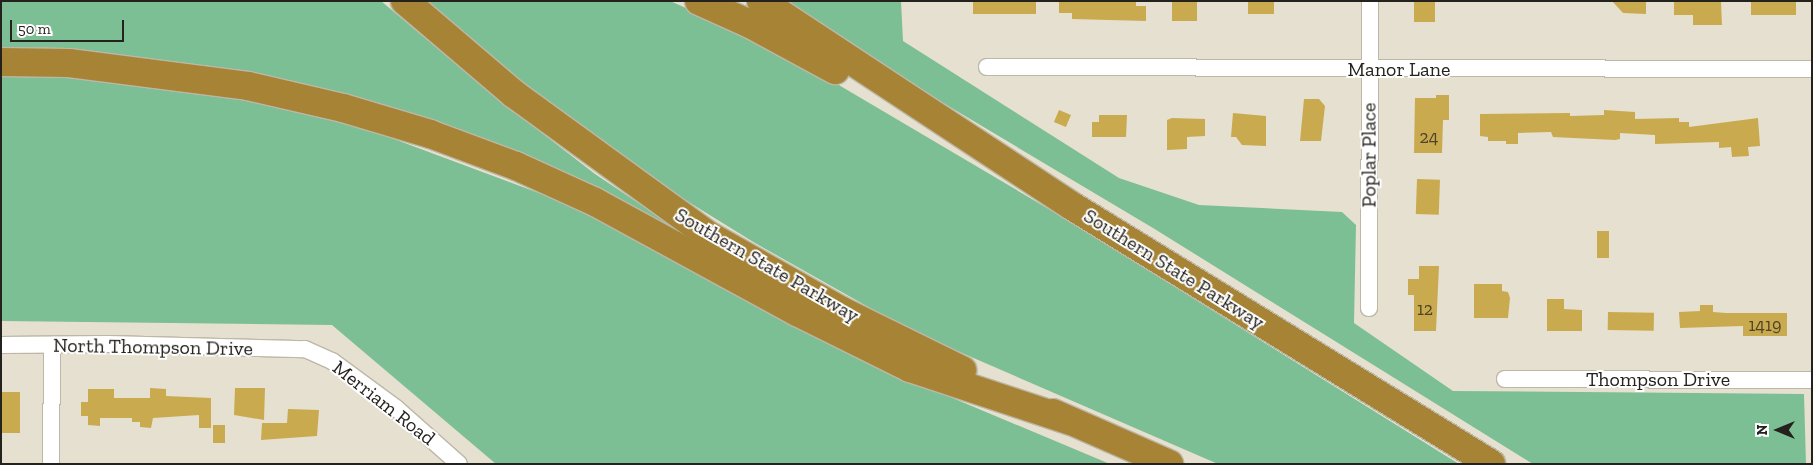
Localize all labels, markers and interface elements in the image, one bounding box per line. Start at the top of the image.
scale bar [12,10,126,42]
text: 50 m [18,20,51,38]
street label: Manor Lane [1347,57,1451,81]
street label: Poplar Place [1357,102,1381,208]
house number: 24 [1420,126,1438,148]
street label: Southern State Parkway [671,203,863,327]
street label: Southern State Parkway [1079,204,1269,334]
house number: 12 [1417,298,1433,320]
house number: 1419 [1748,314,1782,336]
street label: North Thompson Drive [53,333,253,361]
street label: Merriam Road [328,356,440,450]
street label: Thompson Drive [1586,367,1730,391]
north arrow [1753,405,1803,455]
text: N [1754,425,1771,435]

